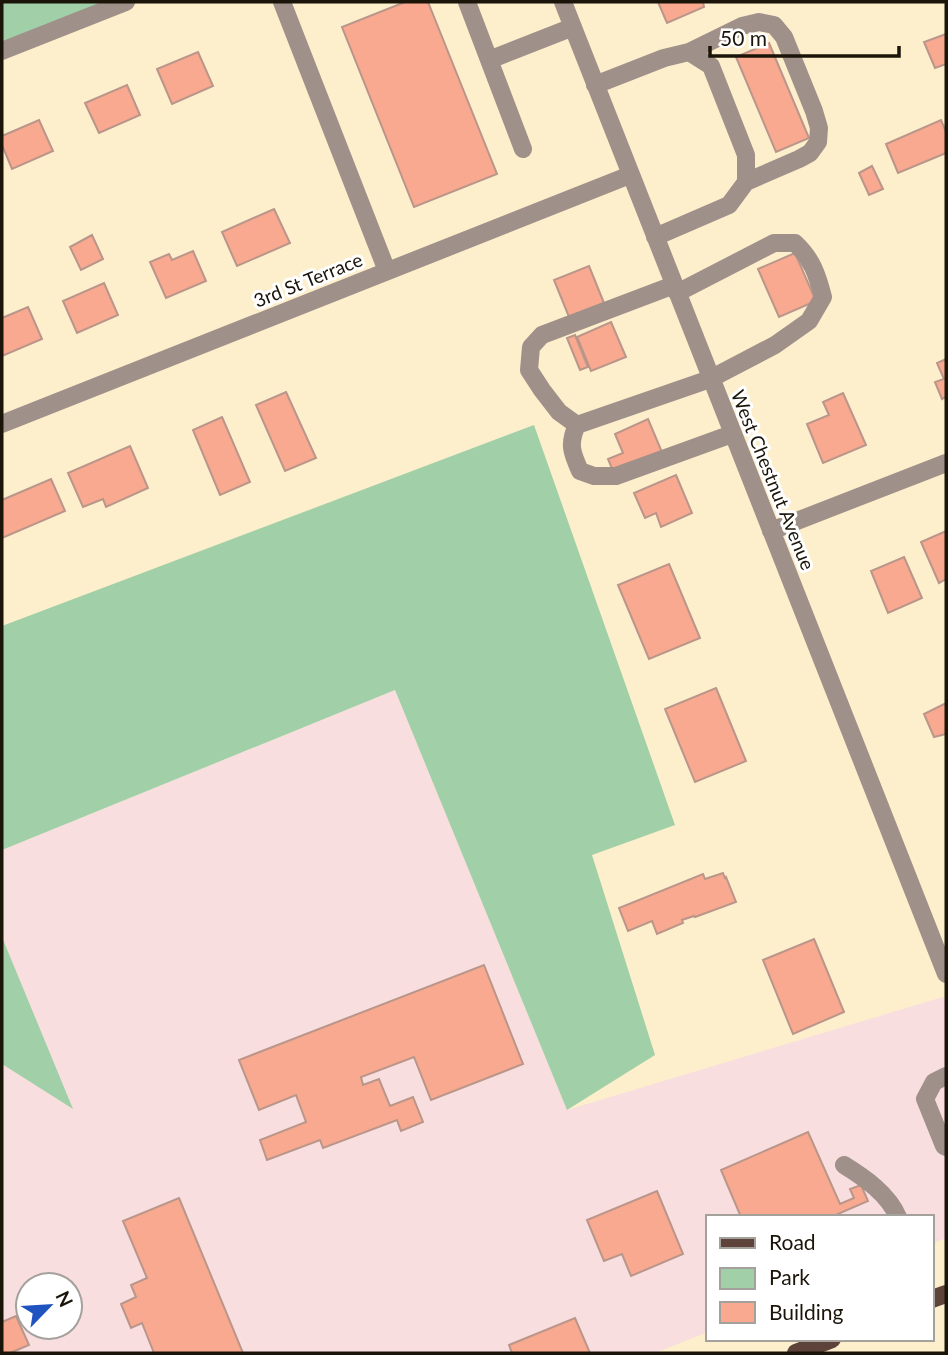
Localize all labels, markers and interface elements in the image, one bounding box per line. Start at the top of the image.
scale bar [710,14,899,58]
text: 50 m [720,25,767,50]
street label: 3rd St Terrace [250,247,365,312]
street label: West Chestnut Avenue [727,386,820,573]
legend [706,1215,934,1341]
text: Road [769,1229,816,1254]
text: Park [769,1264,810,1289]
north arrow [14,1271,84,1341]
text: N [51,1287,78,1310]
text: Building [769,1299,844,1324]

